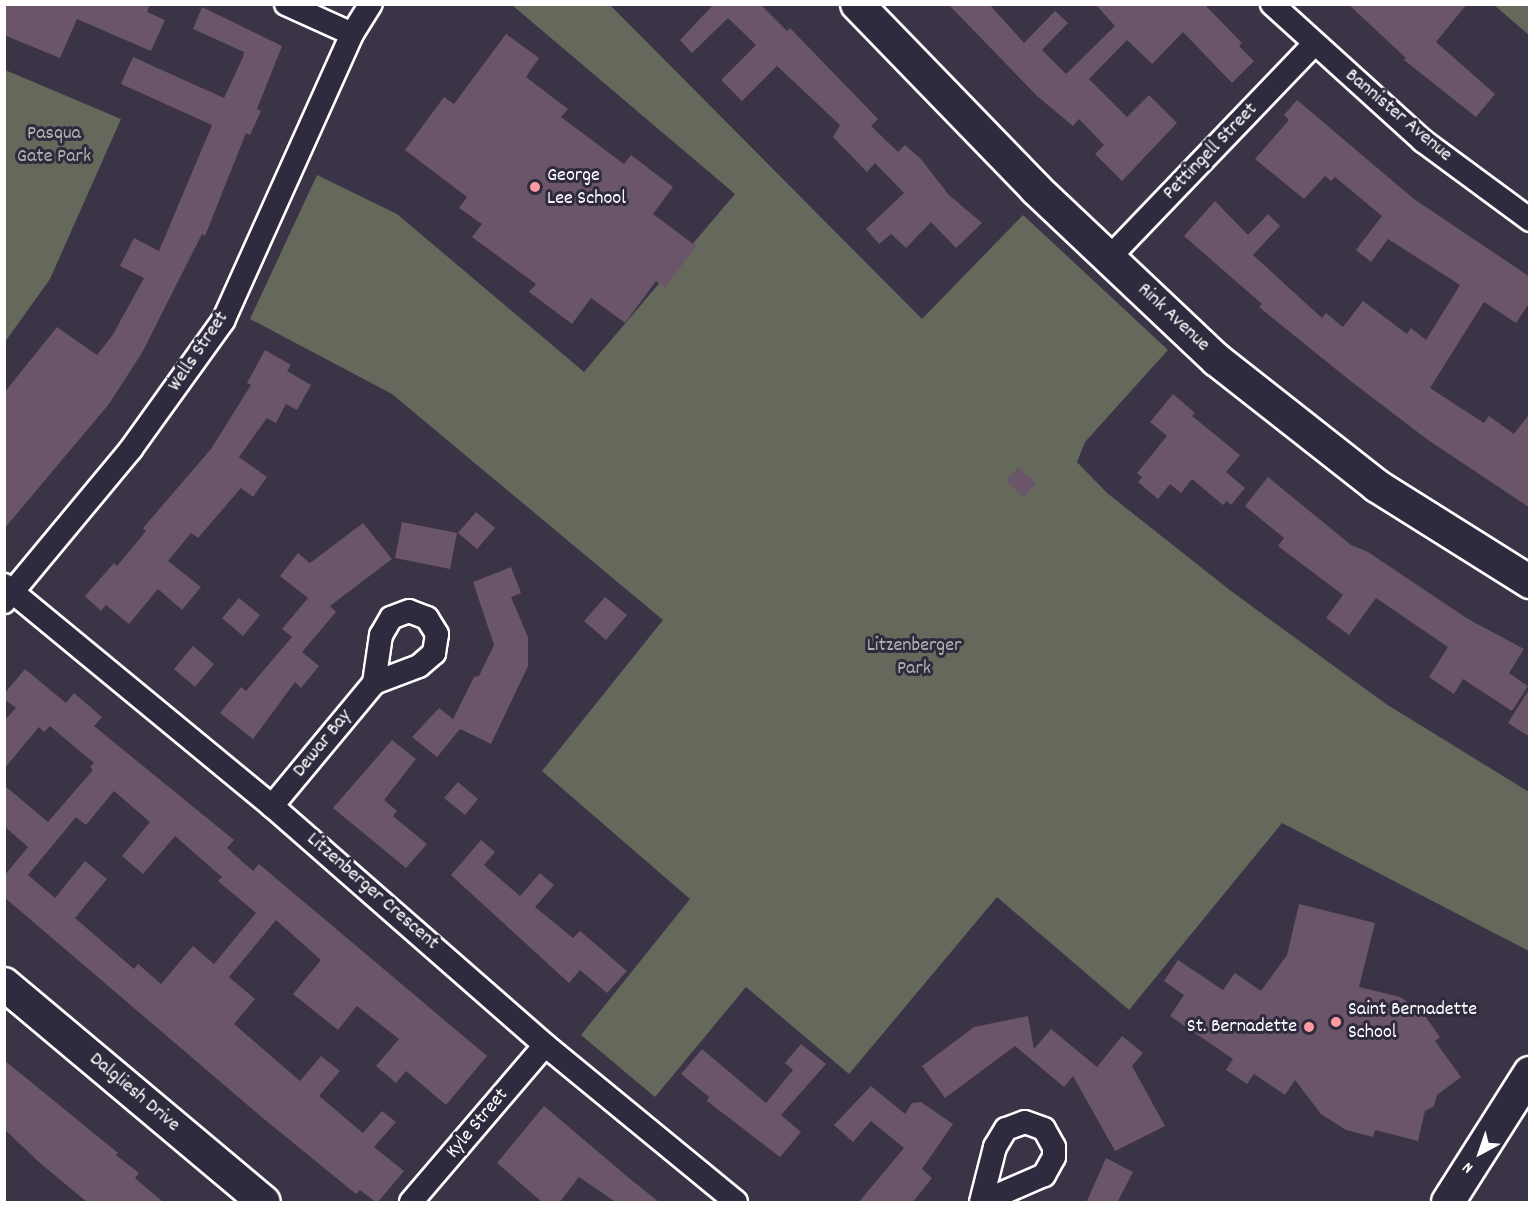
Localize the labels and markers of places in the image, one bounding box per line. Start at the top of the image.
place label: George Lee School [547,164,626,211]
marker: George Lee School [528,180,542,194]
place label: Saint Bernadette School [1348,999,1477,1046]
place label: St. Bernadette [1187,1015,1297,1039]
marker: Saint Bernadette School [1329,1015,1343,1029]
marker: St. Bernadette [1302,1020,1316,1034]

